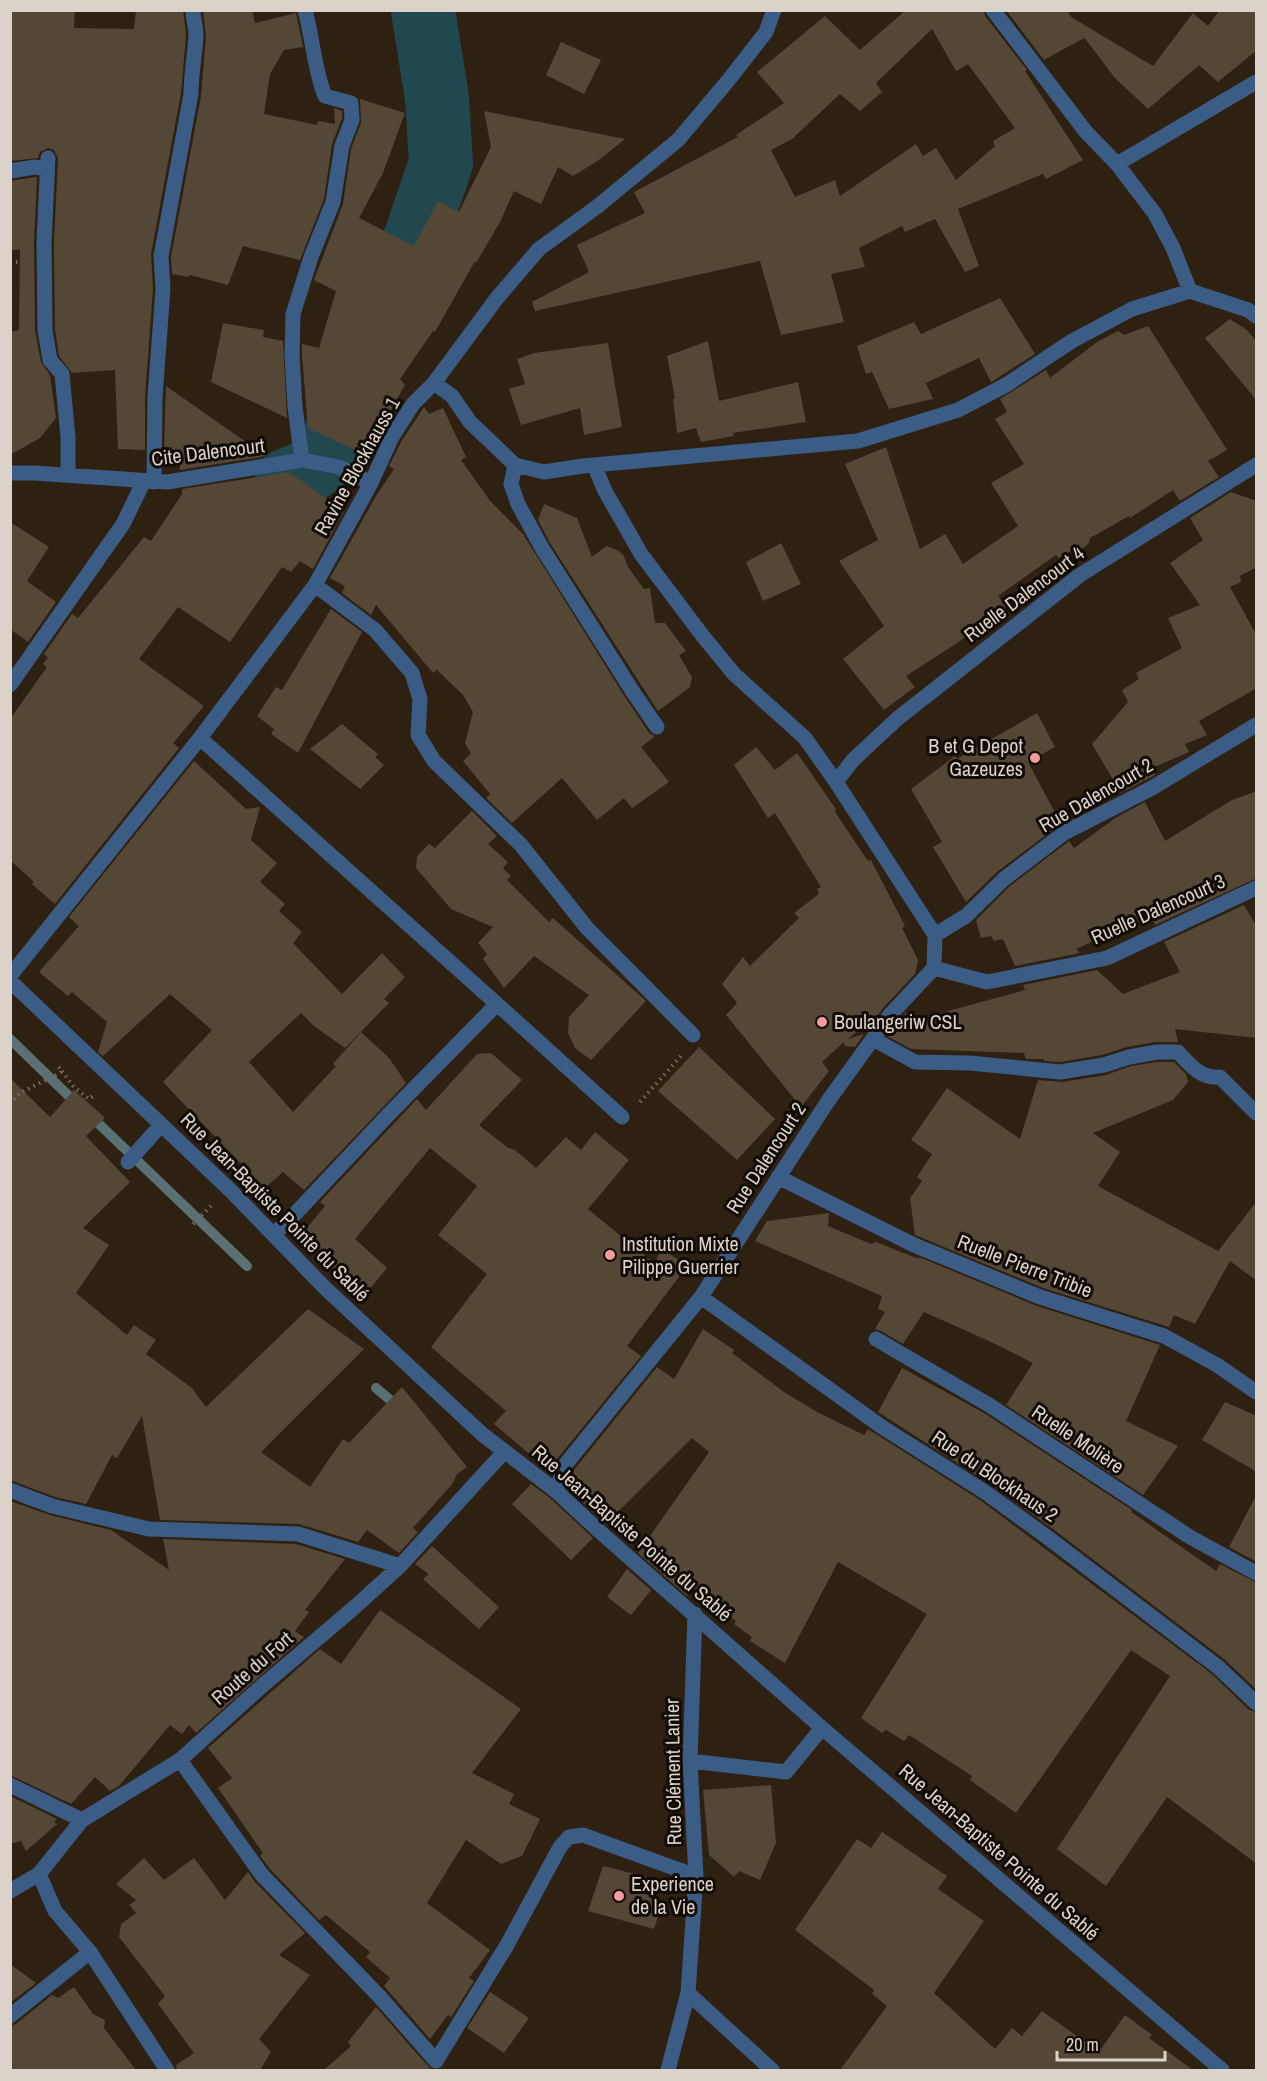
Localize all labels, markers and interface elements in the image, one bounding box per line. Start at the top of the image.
street label: Ravine Blockhauss 1 [307,392,406,540]
street label: Cite Dalencourt [150,431,267,472]
street label: Ruelle Dalencourt 4 [958,539,1089,648]
place label: B et G Depot Gazeuzes [928,732,1023,782]
marker: B et G Depot Gazeuzes [1028,751,1042,765]
street label: Rue Dalencourt 2 [1034,751,1158,838]
street label: Ruelle Dalencourt 3 [1087,867,1229,950]
place label: Boulangeriw CSL [834,1008,962,1035]
marker: Boulangeriw CSL [815,1015,829,1029]
street label: Rue Dalencourt 2 [720,1097,812,1219]
street label: Rue Jean-Baptiste Pointe du Sablé [175,1106,376,1307]
street label: Ruelle Pierre Tribie [954,1227,1096,1304]
place label: Institution Mixte Pilippe Guerrier [622,1230,739,1280]
marker: Institution Mixte Pilippe Guerrier [603,1248,617,1262]
street label: Ruelle Molière [1027,1398,1130,1479]
street label: Rue du Blockhaus 2 [927,1423,1064,1528]
street label: Rue Jean-Baptiste Pointe du Sablé [526,1438,738,1627]
street label: Route du Fort [205,1625,298,1710]
street label: Rue Clément Lanier [658,1698,687,1846]
street label: Rue Jean-Baptiste Pointe du Sablé [893,1757,1105,1946]
place label: Experience de la Vie [631,1870,714,1920]
marker: Experience de la Vie [612,1889,626,1903]
scale bar [1057,2024,1165,2062]
text: 20 m [1066,2032,1099,2057]

